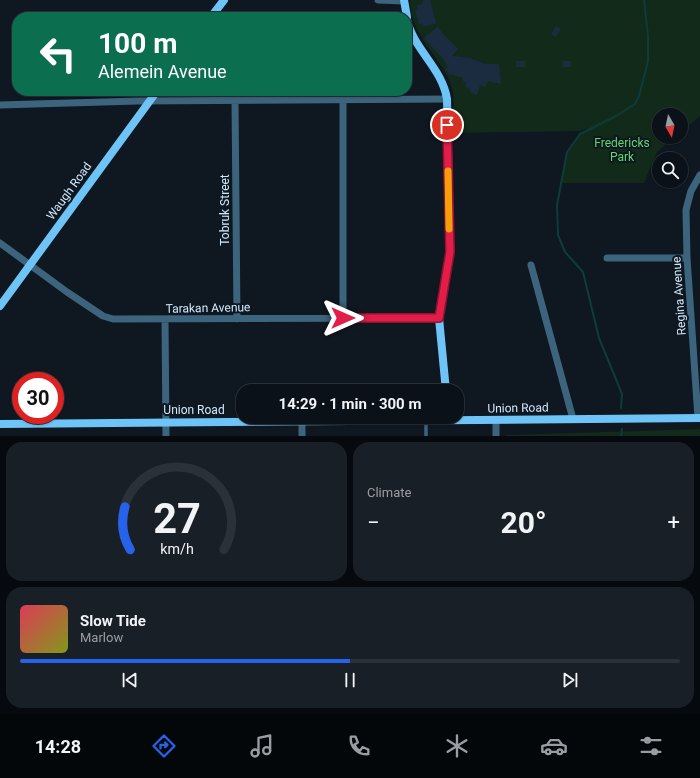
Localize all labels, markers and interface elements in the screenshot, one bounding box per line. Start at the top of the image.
text: 100 m [98,27,177,60]
icon: left [32,28,84,80]
text: Alemein Avenue [98,61,227,82]
pin [430,108,464,142]
north arrow [652,108,688,144]
map controls [652,108,688,188]
icon: arrive [436,114,458,136]
park label: Fredericks Park [594,136,650,164]
button: search [652,152,688,188]
street label: Waugh Road [44,160,94,222]
street label: Tobruk Street [218,174,232,246]
street label: Regina Avenue [669,256,689,336]
position arrow [322,297,364,339]
street label: Tarakan Avenue [165,300,251,316]
speed limit sign: 30 [12,372,64,424]
text: 14:29 · 1 min · 300 m [279,395,421,413]
street label: Union Road [487,400,549,416]
street label: Union Road [163,403,225,417]
text: Climate [367,485,411,500]
text: 27 [153,493,200,542]
text: 20° [500,505,547,540]
text: − [367,510,380,535]
text: + [668,510,680,535]
text: km/h [160,540,193,556]
text: Slow Tide [80,612,146,630]
text: Marlow [80,630,123,645]
icon: previous [119,669,141,691]
icon: pause [339,669,361,691]
icon: next [559,669,581,691]
icon: directions [150,732,178,760]
icon: music [248,732,276,760]
icon: phone [345,732,373,760]
icon: climate [443,732,471,760]
icon: car [540,732,568,760]
icon: filters [637,732,665,760]
text: 14:28 [35,736,81,757]

